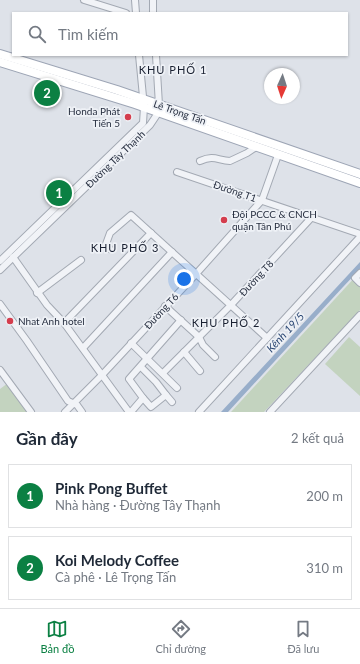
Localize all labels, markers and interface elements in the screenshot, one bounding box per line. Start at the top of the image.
search box [12,12,348,56]
icon: search [26,23,48,45]
text: Tìm kiếm [58,25,118,43]
district label: KHU PHỐ 1 [139,62,207,76]
north arrow [264,68,300,104]
pin: 2 [34,78,60,108]
street label: Lê Trọng Tấn [152,97,208,127]
place label: Honda Phát Tiến 5 [68,105,120,129]
marker: Honda Phát Tiến 5 [123,112,133,122]
street label: Đường Tây Thạnh [83,128,147,190]
pin: 1 [46,178,72,208]
street label: Đường T1 [212,178,258,204]
place label: Đội PCCC & CNCH quận Tân Phú [232,208,317,232]
marker: Đội PCCC & CNCH quận Tân Phú [219,215,229,225]
district label: KHU PHỐ 3 [91,240,159,254]
street label: Đường T8 [236,257,276,298]
your location [174,269,194,289]
street label: Đường T6 [141,290,181,331]
water label: Kênh 19/5 [263,309,307,355]
place label: Nhat Anh hotel [18,315,85,327]
district label: KHU PHỐ 2 [192,315,260,329]
marker: Nhat Anh hotel [5,316,15,326]
text: Gần đây [16,428,78,449]
text: 2 kết quả [291,430,344,446]
text: Pink Pong Buffet [55,479,168,497]
text: 1 [26,488,34,504]
text: 200 m [306,488,343,504]
text: Nhà hàng · Đường Tây Thạnh [55,497,221,513]
text: Koi Melody Coffee [55,551,179,569]
text: 2 [26,560,34,576]
text: 310 m [306,560,343,576]
text: Cà phê · Lê Trọng Tấn [55,569,176,585]
tab: Bản đồ [41,618,74,655]
tab: Chỉ đường [155,618,206,655]
tab: Đã lưu [287,618,319,655]

